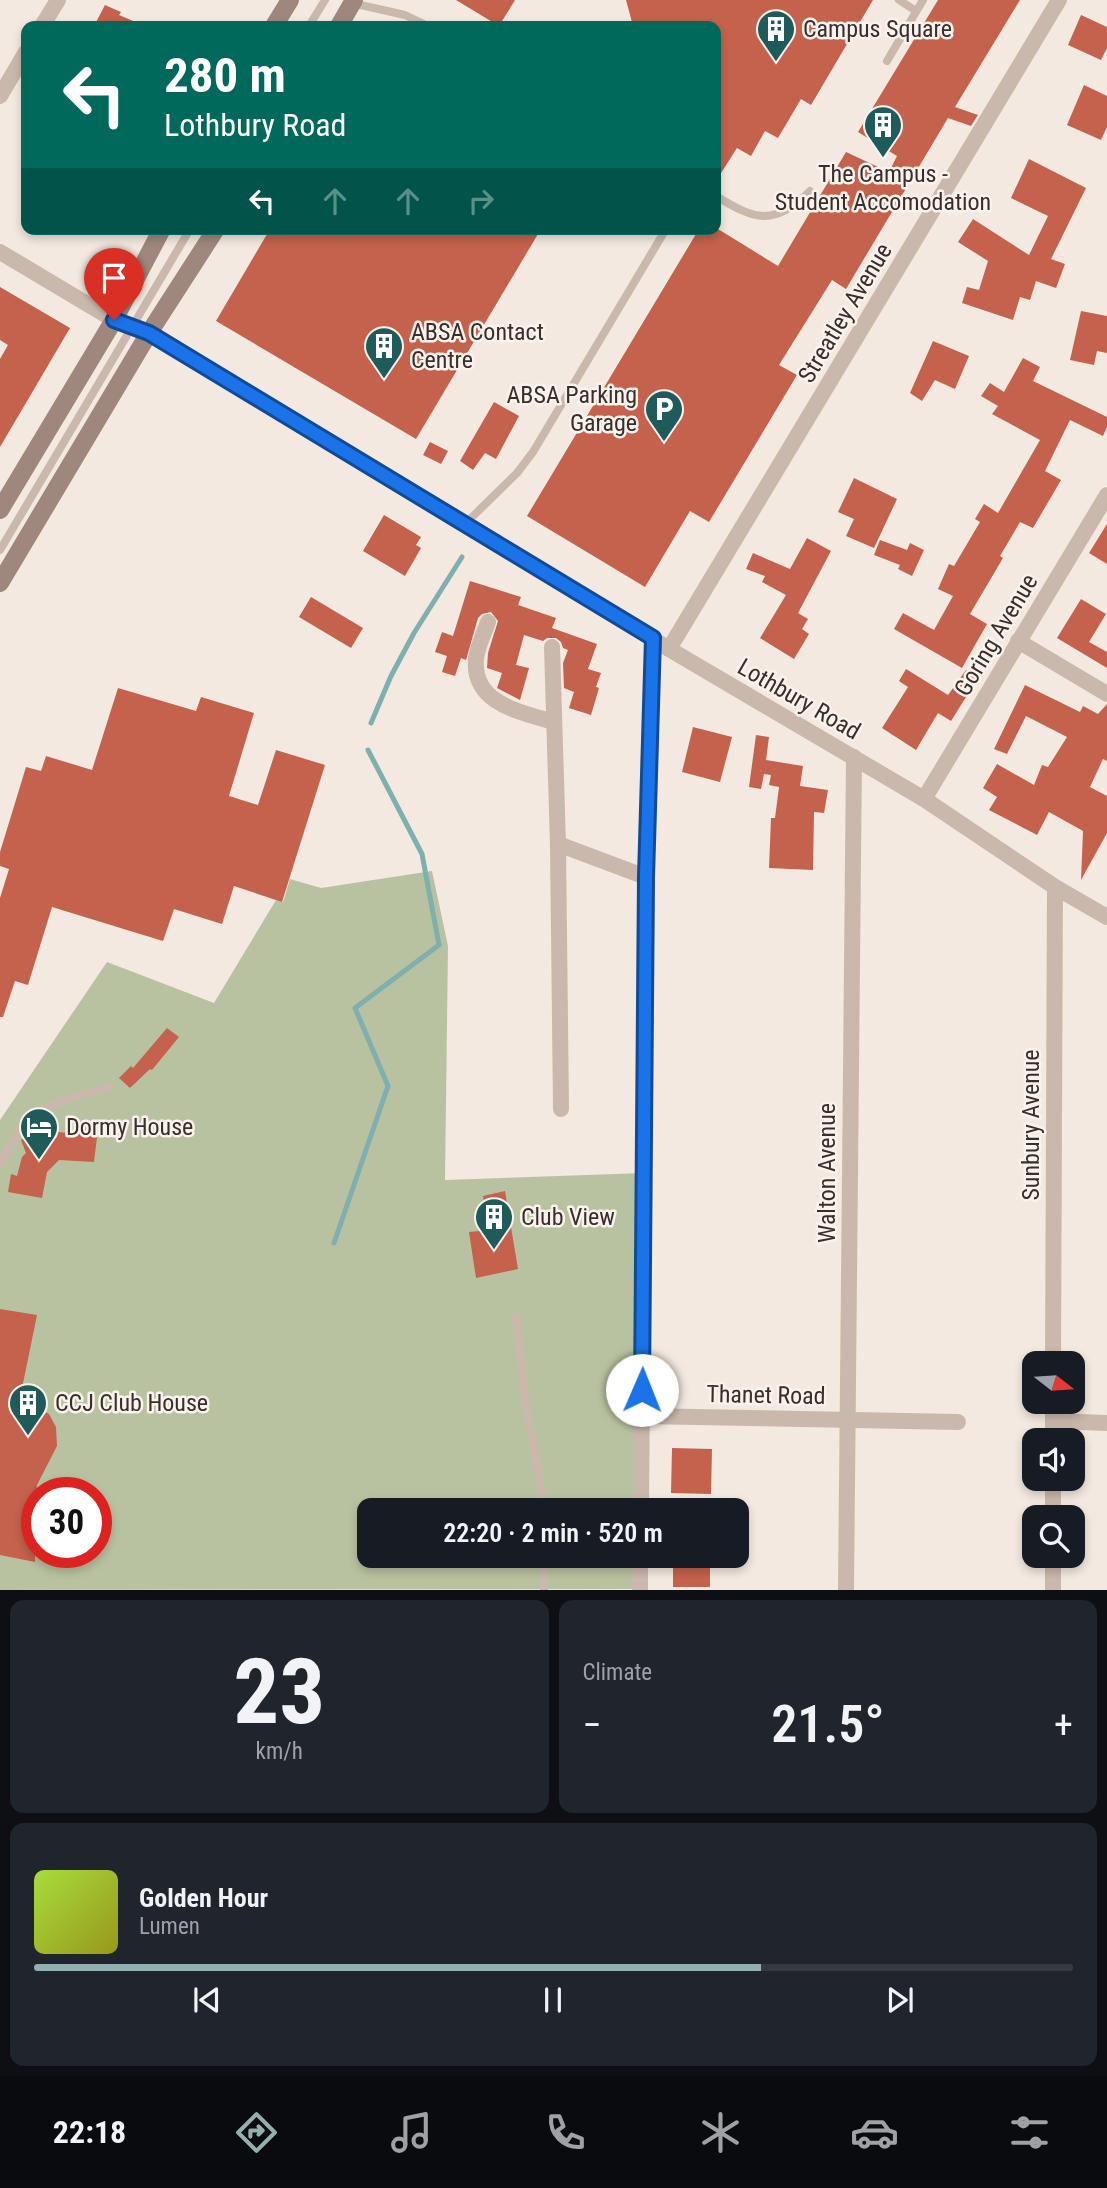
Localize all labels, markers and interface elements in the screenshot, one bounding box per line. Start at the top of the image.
building icon: Campus Square [755,8,797,63]
place label: Campus Square [803,15,952,43]
text: 280 m [164,47,286,104]
icon: left [49,49,140,140]
building icon: The Campus - Student Accomodation [862,104,904,159]
text: Lothbury Road [164,106,346,144]
place label: The Campus - Student Accomodation [775,160,991,216]
icon: left [243,182,281,220]
icon: ahead [316,182,354,220]
icon: ahead [389,182,427,220]
icon: right [462,182,500,220]
street label: Streatley Avenue [792,238,898,388]
pin [84,248,144,320]
icon: arrive [95,259,133,297]
place label: ABSA Contact Centre [411,318,544,374]
building icon: ABSA Contact Centre [363,325,405,380]
place label: ABSA Parking Garage [507,381,637,437]
parking icon: ABSA Parking Garage [643,388,685,443]
street label: Goring Avenue [949,569,1043,701]
street label: Lothbury Road [733,653,865,745]
street label: Sunbury Avenue [1017,1049,1045,1201]
street label: Walton Avenue [813,1103,841,1243]
hotel icon: Dormy House [18,1106,60,1161]
place label: Dormy House [66,1113,193,1141]
building icon: Club View [473,1196,515,1251]
place label: Club View [521,1203,615,1231]
north arrow [1022,1351,1085,1414]
map controls [1022,1351,1085,1568]
position arrow [605,1353,679,1427]
street label: Thanet Road [706,1380,826,1410]
building icon: CCJ Club House [7,1382,49,1437]
place label: CCJ Club House [55,1389,208,1417]
button: sound [1022,1428,1085,1491]
speed limit sign: 30 [21,1477,112,1568]
button: search [1022,1505,1085,1568]
text: 22:20 · 2 min · 520 m [443,1518,663,1548]
text: 23 [233,1639,325,1745]
text: Climate [583,1659,652,1686]
text: 21.5° [771,1694,884,1755]
text: − [583,1703,602,1747]
text: + [1054,1703,1073,1747]
text: km/h [256,1738,303,1765]
text: Golden Hour [139,1883,268,1913]
text: Lumen [139,1913,200,1940]
icon: previous [188,1981,226,2019]
icon: pause [534,1981,572,2019]
icon: next [881,1981,919,2019]
icon: directions [232,2108,281,2157]
icon: music [387,2108,436,2157]
icon: phone [541,2108,590,2157]
icon: climate [696,2108,745,2157]
icon: car [850,2108,899,2157]
icon: filters [1005,2108,1054,2157]
text: 22:18 [53,2113,126,2151]

